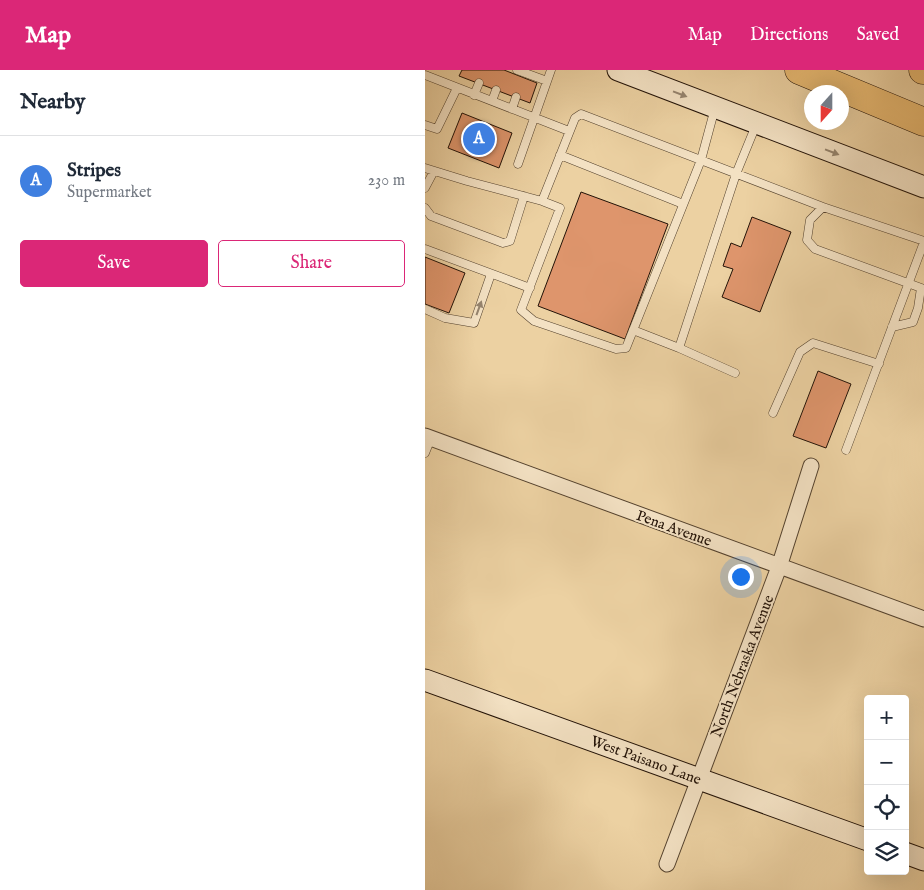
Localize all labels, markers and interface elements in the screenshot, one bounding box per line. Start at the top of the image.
text: Map [25,20,71,51]
text: Map [688,24,722,47]
text: Directions [750,24,828,47]
text: Saved [856,24,899,47]
north arrow [804,85,849,130]
text: Nearby [20,89,85,116]
one-way arrow [673,90,688,98]
pin: A [463,120,495,158]
one-way arrow [825,148,840,156]
text: Stripes [67,159,121,183]
text: A [31,171,41,191]
text: 230 m [368,171,405,191]
text: Supermarket [67,183,152,203]
button: Save [20,240,208,287]
button: Share [218,240,405,287]
one-way arrow [475,300,483,315]
street label: Pena Avenue [633,506,714,551]
your location [728,564,754,590]
street label: North Nebraska Avenue [707,592,778,740]
map controls [864,695,909,875]
button: + [864,695,909,740]
street label: West Paisano Lane [588,732,704,789]
button: − [864,740,909,785]
button: locate [864,785,909,830]
button: layers [864,830,909,875]

